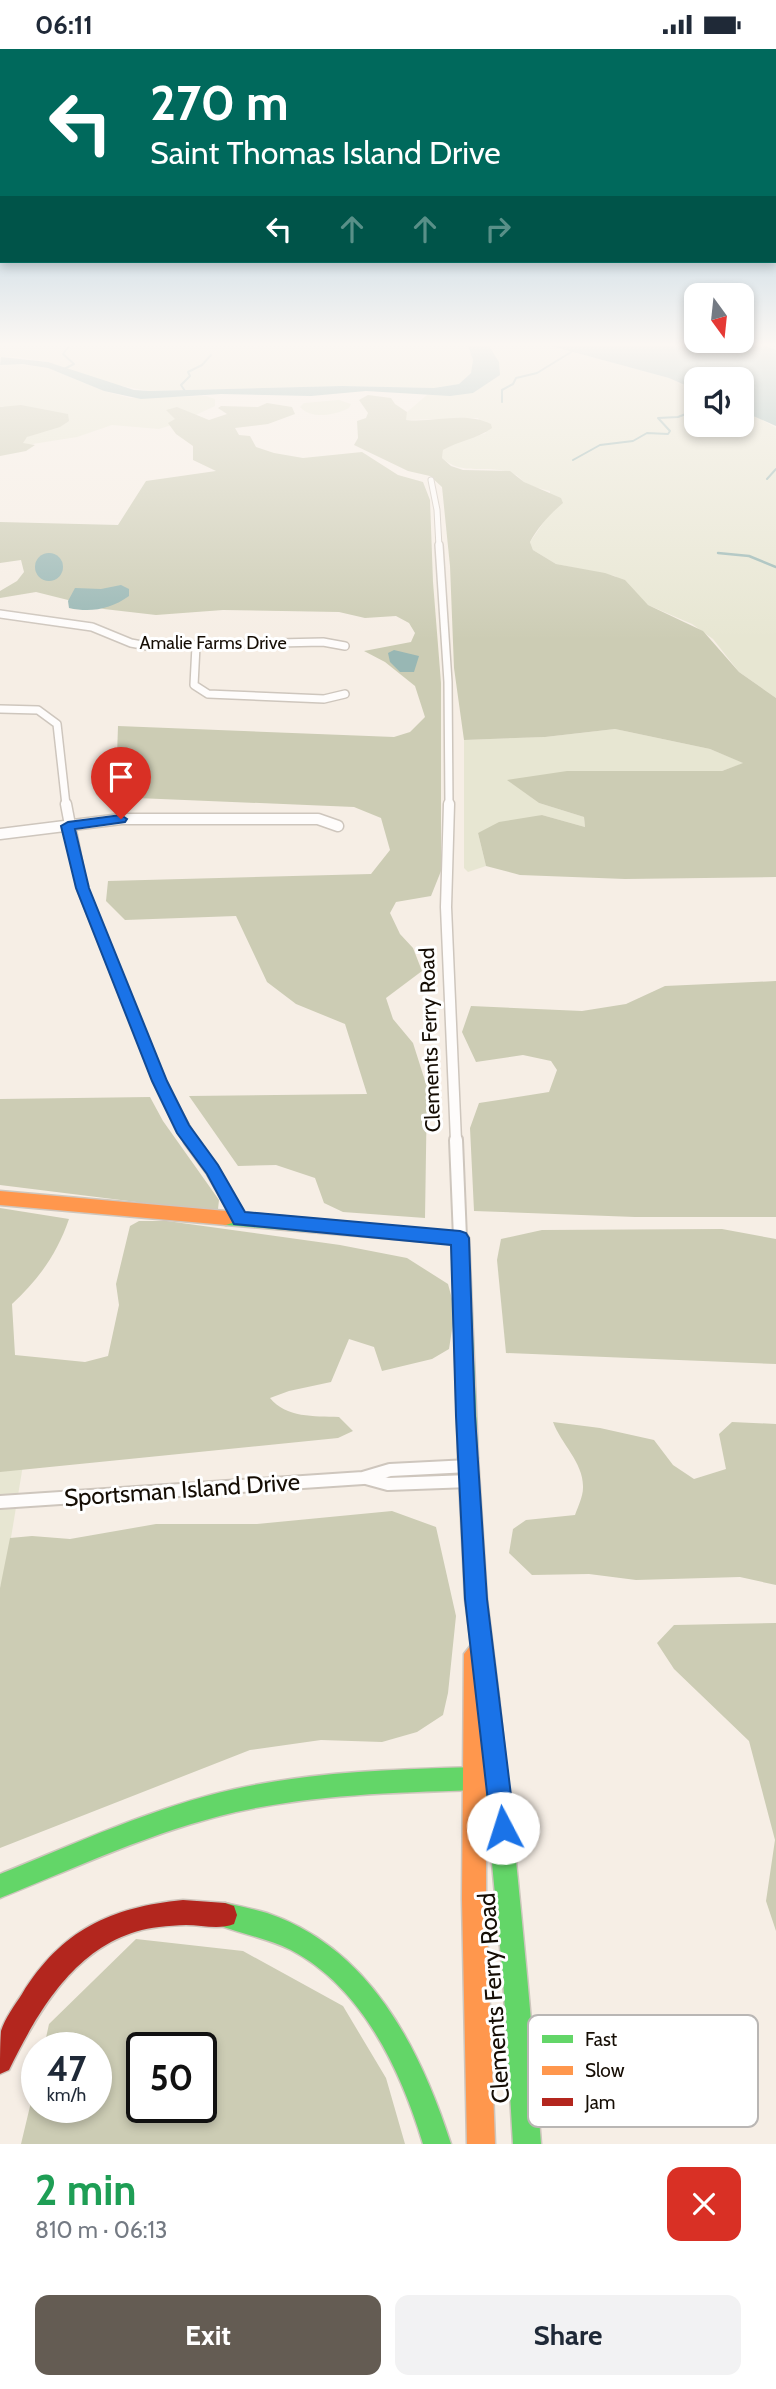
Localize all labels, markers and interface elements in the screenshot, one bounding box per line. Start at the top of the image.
text: 06:11 [35,9,93,41]
text: 270 m [150,73,289,132]
icon: left [35,77,126,168]
text: Saint Thomas Island Drive [150,133,501,172]
icon: left [260,210,298,248]
icon: ahead [333,210,371,248]
icon: ahead [406,210,444,248]
icon: right [479,210,517,248]
north arrow [684,283,754,353]
map controls [684,283,754,437]
button: sound [684,367,754,437]
street label: Amalie Farms Drive [139,632,287,654]
pin [91,747,151,819]
icon: arrive [102,758,140,796]
street label: Clements Ferry Road [414,947,445,1133]
street label: Sportsman Island Drive [63,1467,301,1512]
position arrow [466,1791,540,1865]
street label: Clements Ferry Road [472,1892,515,2104]
legend [528,2015,758,2127]
text: Fast [585,2028,618,2051]
speed limit sign: 50 [126,2032,217,2123]
text: 47 [47,2047,86,2090]
text: Slow [585,2059,625,2082]
text: km/h [47,2084,86,2106]
text: Jam [584,2091,615,2114]
text: 2 min [35,2164,136,2216]
button: close [667,2167,741,2241]
text: 810 m · 06:13 [35,2216,168,2244]
button: Exit [35,2295,381,2375]
button: Share [395,2295,741,2375]

